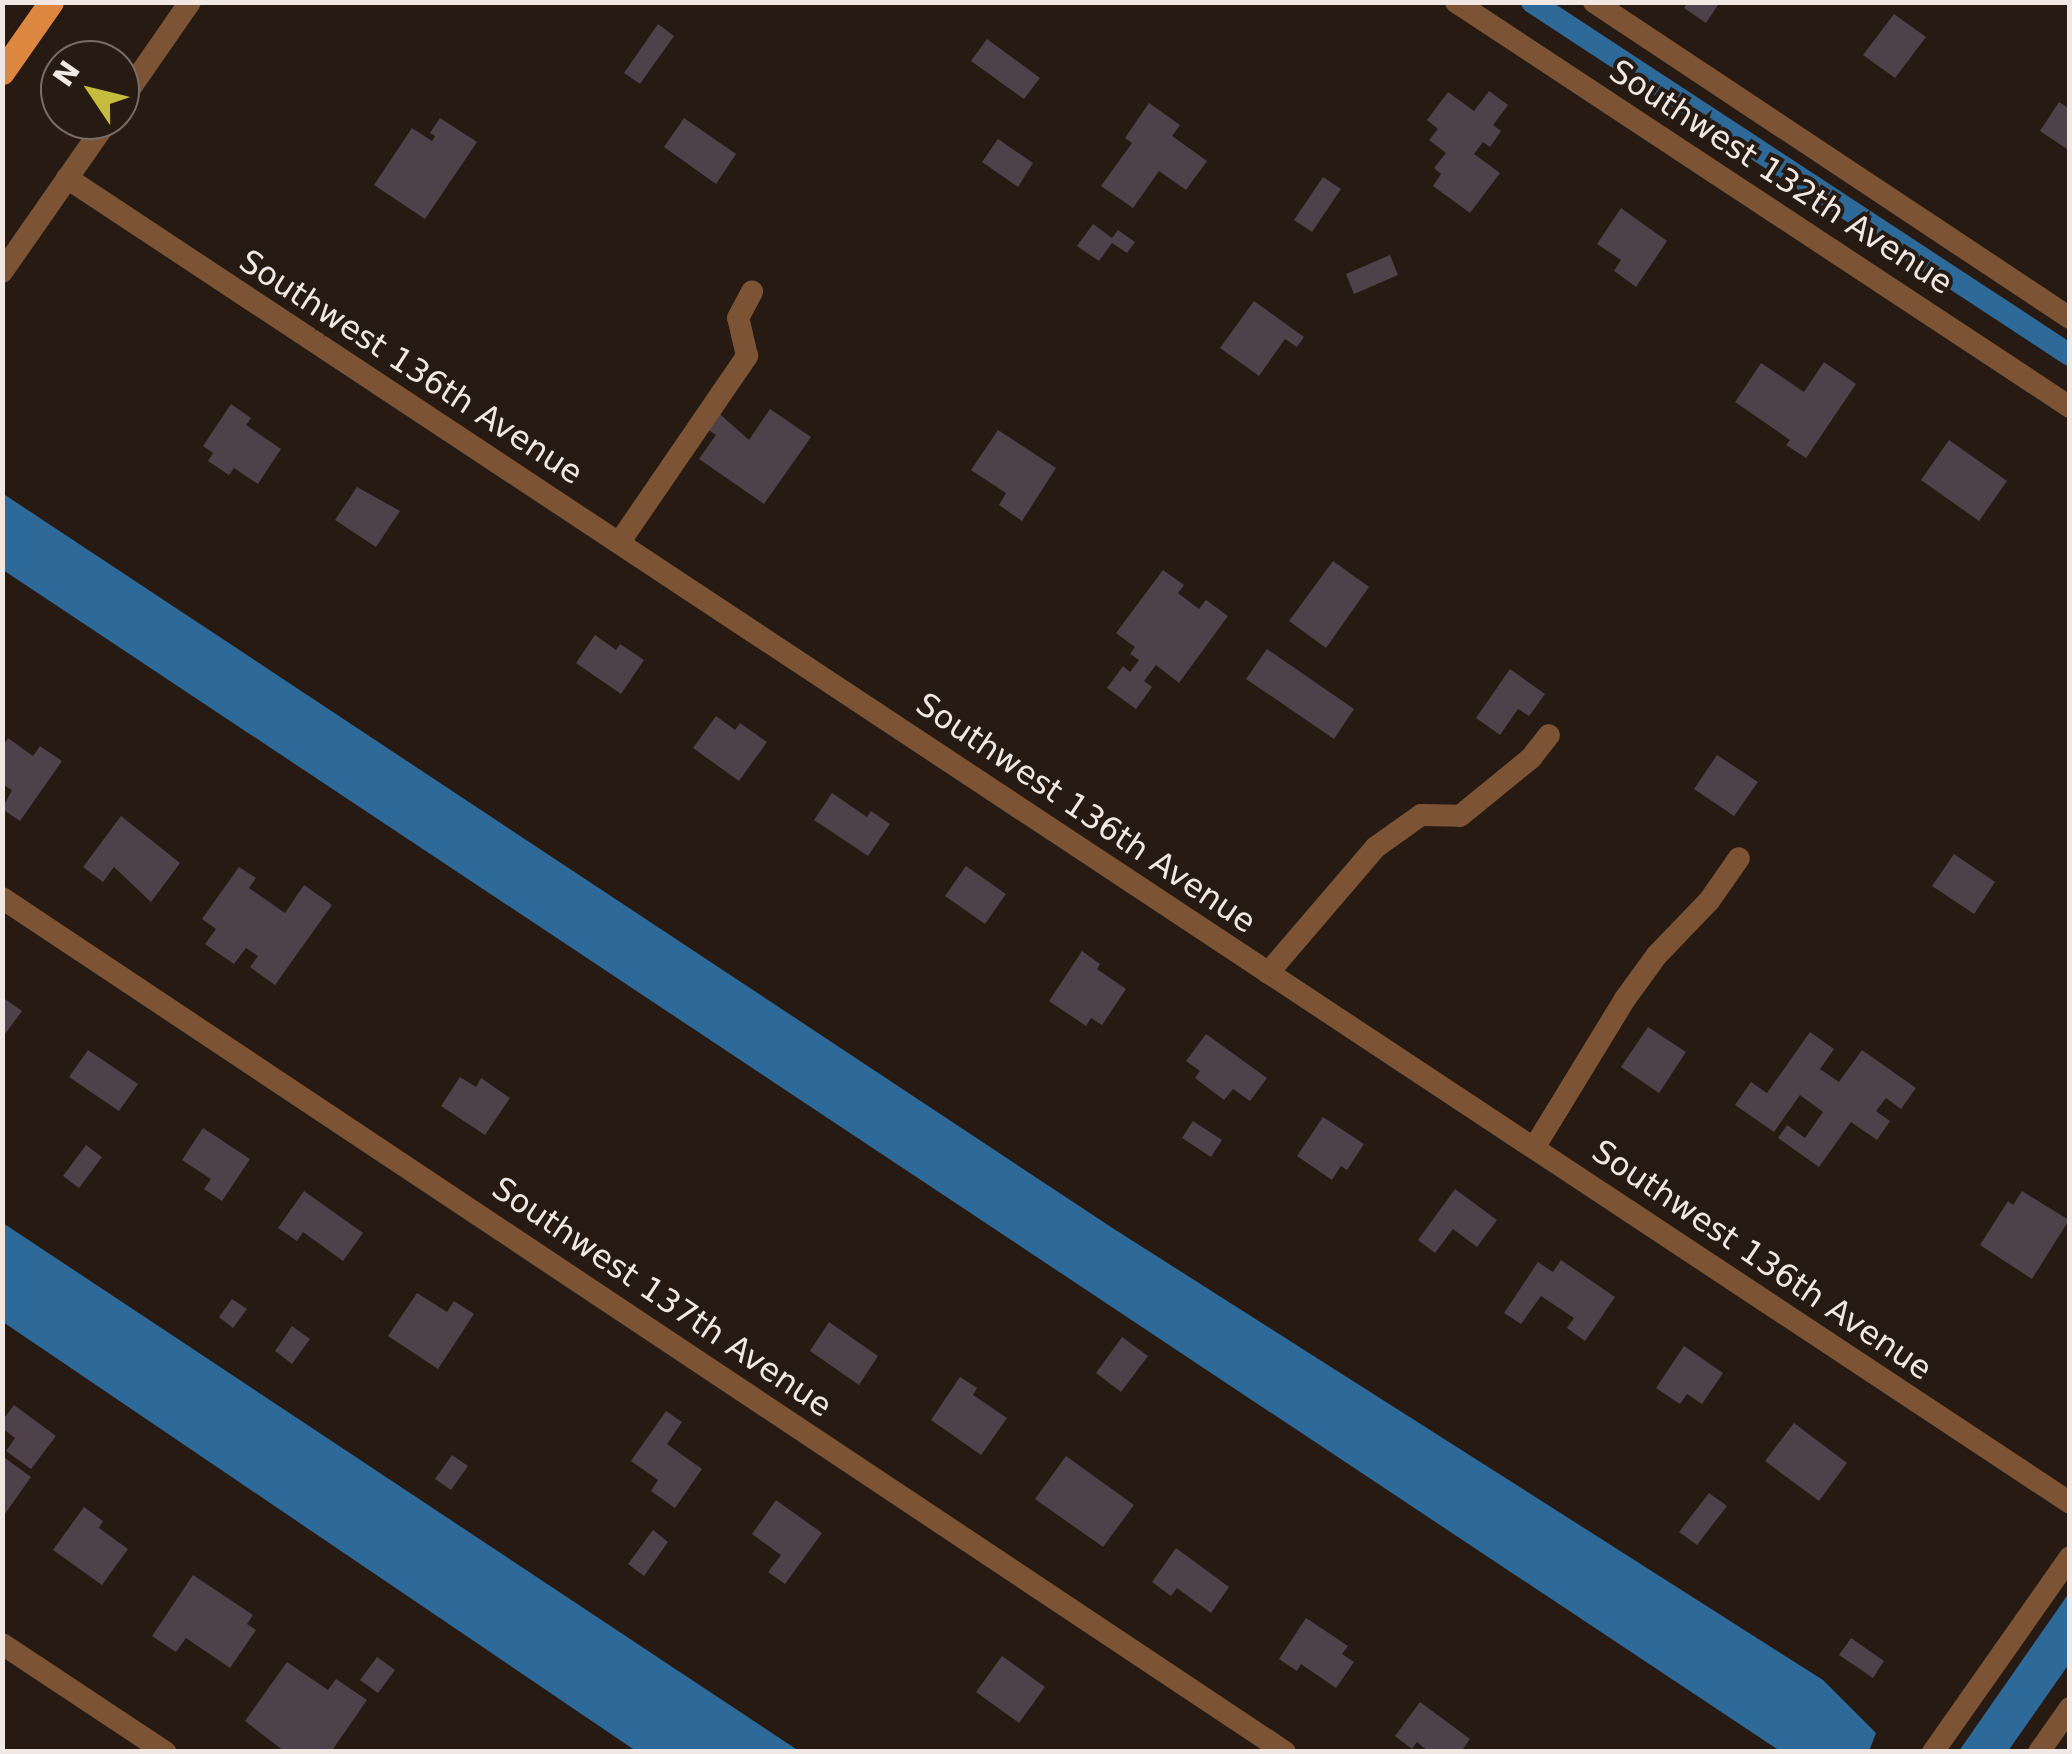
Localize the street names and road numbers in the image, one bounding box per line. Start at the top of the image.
street label: Southwest 132th Avenue [1602,52,1960,302]
street label: Southwest 136th Avenue [232,242,590,492]
street label: Southwest 136th Avenue [909,685,1263,941]
street label: Southwest 136th Avenue [1585,1132,1939,1388]
street label: Southwest 137th Avenue [485,1169,839,1425]

